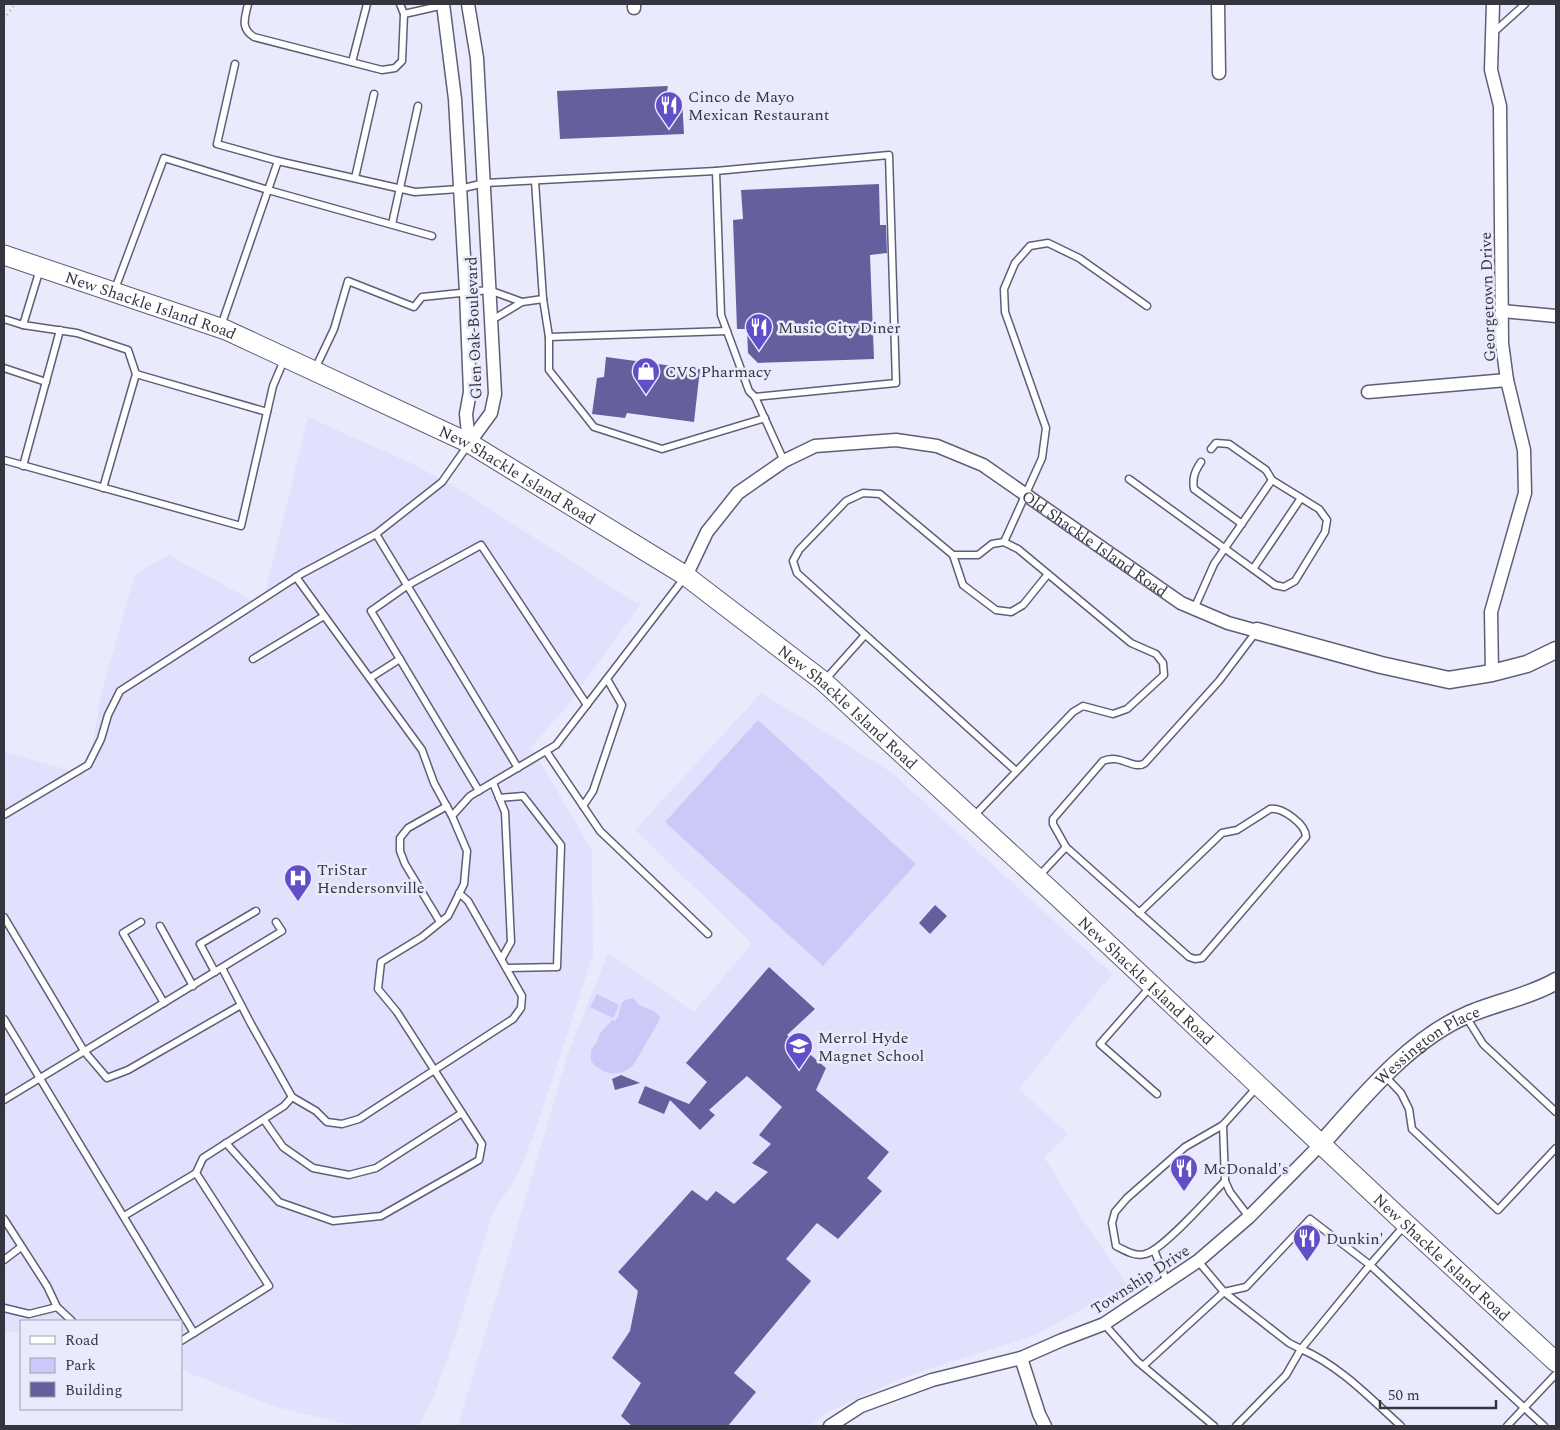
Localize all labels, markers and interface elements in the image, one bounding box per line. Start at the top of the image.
place label: Cinco de Mayo Mexican Restaurant [688,85,830,127]
restaurant icon: Cinco de Mayo Mexican Restaurant [654,90,684,129]
street label: Georgetown Drive [1474,231,1502,362]
street label: Glen Oak Boulevard [460,256,488,400]
street label: New Shackle Island Road [62,266,240,346]
restaurant icon: Music City Diner [744,312,774,351]
place label: Music City Diner [778,316,901,340]
shop icon: CVS Pharmacy [631,356,661,395]
place label: CVS Pharmacy [665,360,772,384]
street label: New Shackle Island Road [435,420,600,531]
street label: Old Shackle Island Road [1017,485,1172,603]
street label: New Shackle Island Road [772,639,923,775]
place label: TriStar Hendersonville [317,858,425,900]
hospital icon: TriStar Hendersonville [283,863,313,902]
street label: New Shackle Island Road [1072,911,1219,1051]
street label: Wessington Place [1369,1000,1484,1091]
place label: Merrol Hyde Magnet School [818,1026,924,1068]
school or university icon: Merrol Hyde Magnet School [784,1031,814,1070]
restaurant icon: McDonald's [1169,1153,1199,1192]
place label: McDonald's [1203,1157,1289,1181]
street label: New Shackle Island Road [1367,1188,1515,1327]
restaurant icon: Dunkin' [1292,1223,1322,1262]
place label: Dunkin' [1326,1227,1384,1251]
street label: Township Drive [1086,1239,1195,1321]
legend [20,1320,182,1410]
text: Road [65,1329,99,1352]
text: Park [65,1354,96,1377]
scale bar [1380,1378,1496,1410]
text: Building [65,1379,122,1402]
text: 50 m [1388,1384,1420,1407]

